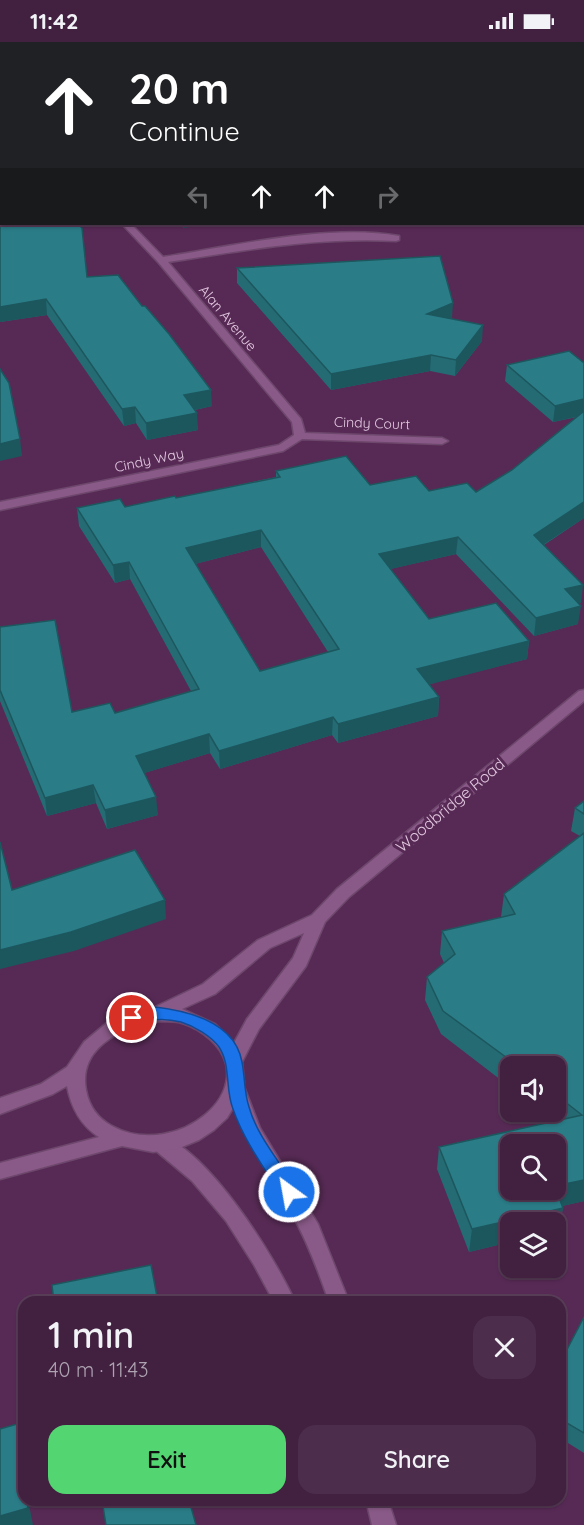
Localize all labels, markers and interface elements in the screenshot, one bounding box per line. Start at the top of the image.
text: 11:42 [30,7,79,35]
text: 20 m [129,62,229,115]
icon: ahead [30,66,108,144]
text: Continue [129,114,240,148]
icon: left [182,180,215,213]
icon: ahead [245,180,278,213]
icon: ahead [308,180,341,213]
icon: right [371,180,404,213]
street label: Alan Avenue [195,281,261,355]
street label: Cindy Court [334,413,411,433]
street label: Cindy Way [113,444,185,476]
street label: Woodbridge Road [391,754,509,856]
pin [106,992,157,1043]
icon: arrive [115,1001,148,1034]
map controls [500,1056,566,1278]
button: sound [500,1056,566,1122]
button: search [500,1134,566,1200]
position arrow [257,1160,321,1224]
button: layers [500,1212,566,1278]
text: 1 min [48,1312,134,1357]
button: close [473,1316,536,1379]
text: 40 m · 11:43 [48,1357,149,1382]
button: Exit [48,1425,286,1494]
button: Share [298,1425,536,1494]

